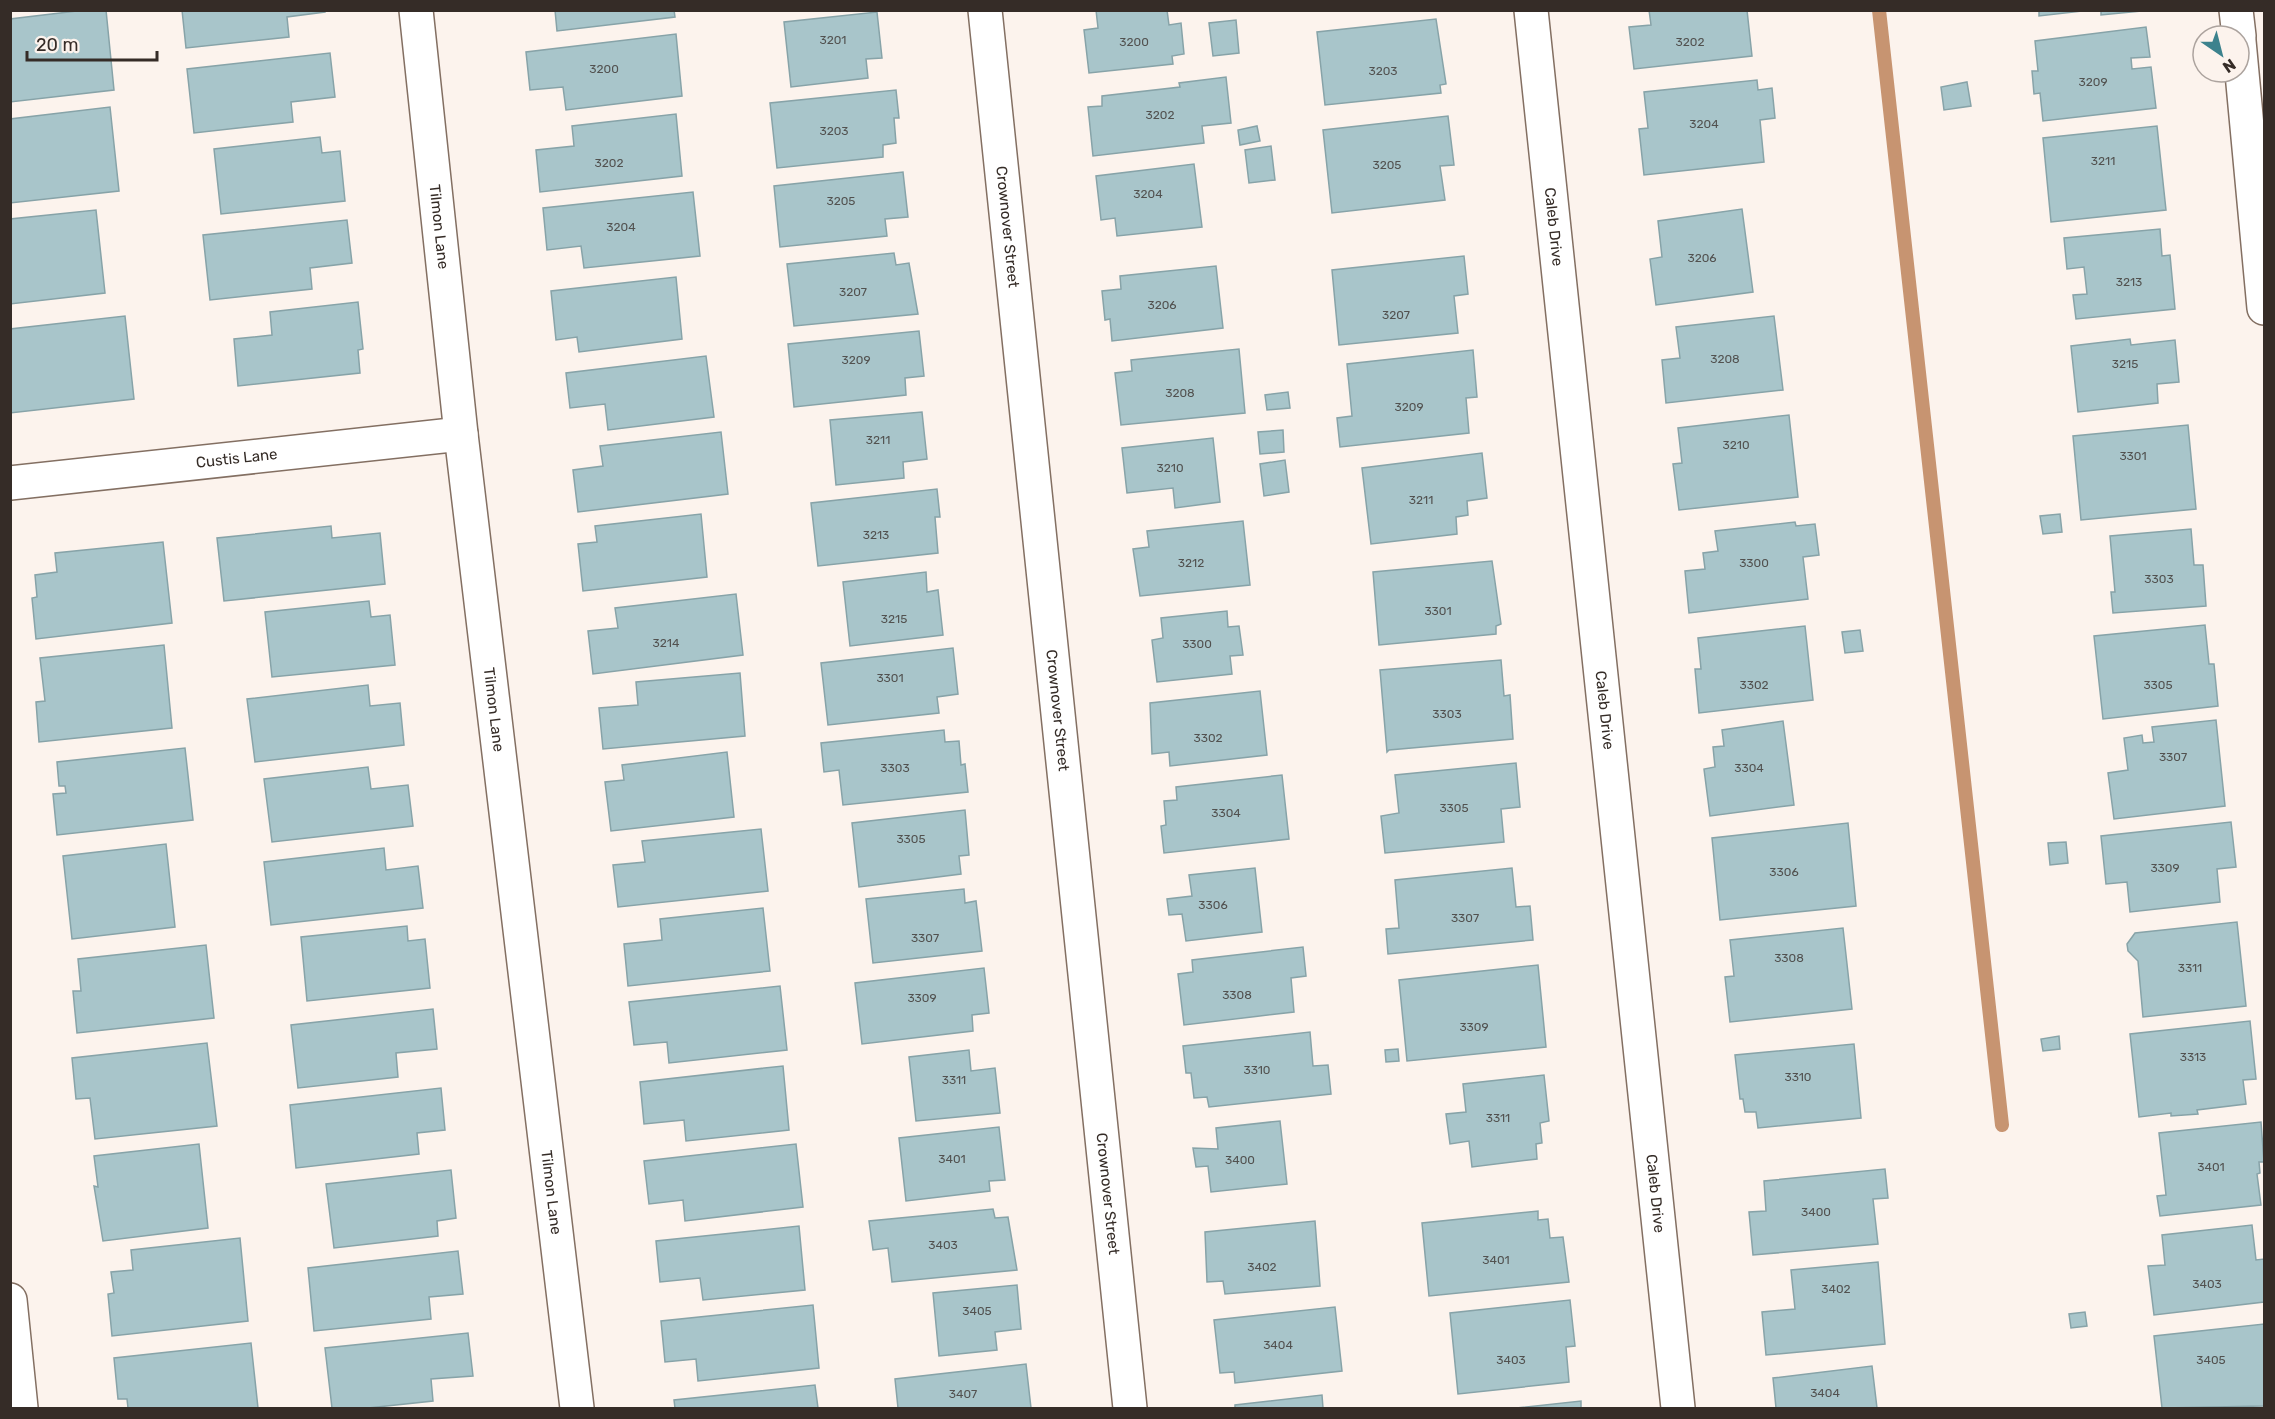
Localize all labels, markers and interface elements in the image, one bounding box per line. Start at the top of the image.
scale bar [27,24,158,62]
north arrow [2191,24,2251,84]
house number: 3201 [819,33,847,47]
text: 20 m [36,34,78,56]
house number: 3200 [1119,35,1149,49]
house number: 3202 [1676,35,1704,49]
text: N [2219,55,2239,77]
house number: 3200 [589,62,619,76]
house number: 3203 [1368,64,1398,78]
house number: 3209 [2079,75,2108,89]
house number: 3202 [1146,108,1174,122]
house number: 3204 [1689,117,1719,131]
house number: 3203 [819,124,849,138]
house number: 3211 [2091,154,2115,168]
house number: 3202 [595,156,623,170]
house number: 3205 [1372,158,1402,172]
street label: Crownover Street [992,165,1023,289]
street label: Tilmon Lane [426,184,452,270]
house number: 3204 [1133,187,1163,201]
street label: Caleb Drive [1541,187,1567,267]
house number: 3205 [826,194,856,208]
house number: 3204 [606,220,636,234]
house number: 3206 [1687,251,1717,265]
house number: 3213 [2116,275,2142,289]
house number: 3207 [839,285,867,299]
house number: 3206 [1147,298,1177,312]
house number: 3207 [1382,308,1410,322]
house number: 3208 [1710,352,1740,366]
house number: 3209 [842,353,871,367]
house number: 3215 [2112,357,2138,371]
house number: 3208 [1165,386,1195,400]
house number: 3209 [1395,400,1424,414]
house number: 3211 [866,433,890,447]
house number: 3210 [1722,438,1750,452]
street label: Custis Lane [195,445,278,472]
house number: 3301 [2119,449,2147,463]
house number: 3210 [1156,461,1184,475]
house number: 3211 [1409,493,1433,507]
house number: 3213 [863,528,889,542]
house number: 3212 [1178,556,1204,570]
house number: 3300 [1739,556,1769,570]
house number: 3303 [2144,572,2174,586]
house number: 3301 [1424,604,1452,618]
house number: 3215 [881,612,907,626]
house number: 3214 [653,636,680,650]
house number: 3300 [1182,637,1212,651]
street label: Crownover Street [1042,648,1073,772]
street label: Tilmon Lane [480,666,508,753]
street label: Caleb Drive [1592,670,1618,750]
house number: 3301 [876,671,904,685]
house number: 3302 [1739,678,1769,692]
house number: 3305 [2143,678,2173,692]
house number: 3303 [1432,707,1462,721]
house number: 3302 [1193,731,1223,745]
house number: 3307 [2159,750,2187,764]
house number: 3303 [880,761,910,775]
house number: 3304 [1734,761,1764,775]
house number: 3305 [1439,801,1469,815]
house number: 3304 [1211,806,1241,820]
house number: 3305 [896,832,926,846]
house number: 3309 [2150,861,2180,875]
house number: 3306 [1769,865,1799,879]
house number: 3306 [1198,898,1228,912]
house number: 3307 [1451,911,1479,925]
house number: 3307 [911,931,939,945]
house number: 3308 [1774,951,1804,965]
house number: 3311 [2178,961,2202,975]
house number: 3308 [1222,988,1252,1002]
house number: 3309 [907,991,937,1005]
house number: 3309 [1459,1020,1489,1034]
house number: 3313 [2180,1050,2206,1064]
house number: 3310 [1244,1063,1270,1077]
house number: 3310 [1785,1070,1811,1084]
house number: 3311 [942,1073,966,1087]
house number: 3311 [1486,1111,1510,1125]
street label: Crownover Street [1093,1132,1123,1256]
street label: Tilmon Lane [537,1149,565,1235]
house number: 3401 [938,1152,966,1166]
house number: 3400 [1225,1153,1255,1167]
street label: Caleb Drive [1642,1153,1669,1234]
house number: 3401 [2197,1160,2225,1174]
house number: 3400 [1801,1205,1831,1219]
house number: 3403 [928,1238,958,1252]
house number: 3401 [1482,1253,1510,1267]
house number: 3402 [1247,1260,1277,1274]
house number: 3403 [2192,1277,2222,1291]
house number: 3402 [1821,1282,1851,1296]
house number: 3405 [962,1304,992,1318]
house number: 3404 [1263,1338,1293,1352]
house number: 3403 [1496,1353,1526,1367]
house number: 3405 [2196,1353,2226,1367]
house number: 3404 [1810,1386,1840,1400]
house number: 3407 [949,1387,977,1401]

